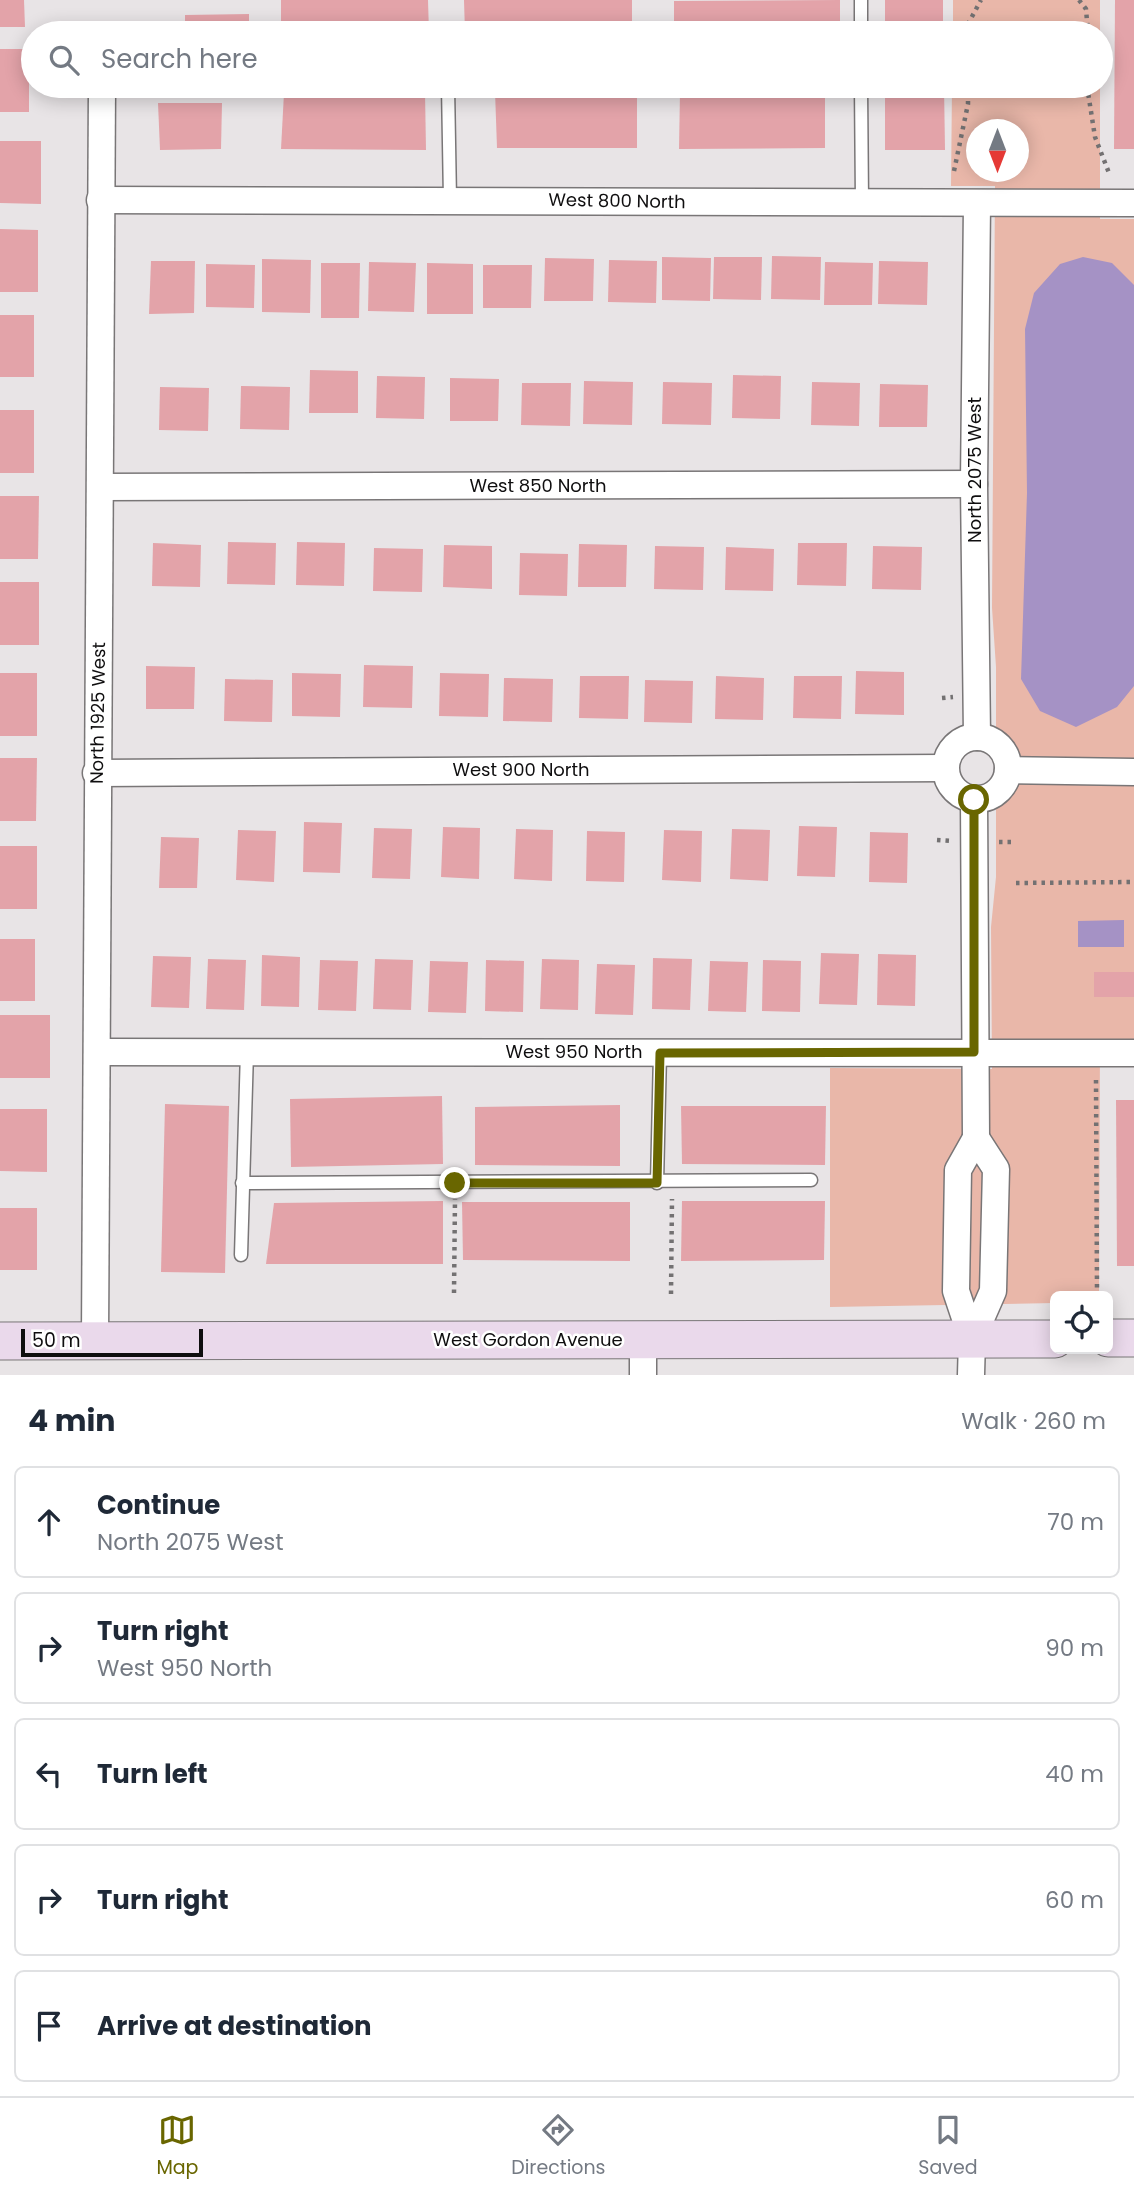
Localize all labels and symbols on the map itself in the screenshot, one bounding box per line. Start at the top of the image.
north arrow [966,119,1029,182]
street label: West 800 North [548,187,686,214]
street label: North 2075 West [962,397,987,543]
street label: West 850 North [469,473,607,498]
street label: North 1925 West [84,642,111,784]
street label: West 900 North [452,757,590,782]
route start [958,784,989,815]
street label: West 950 North [505,1039,643,1064]
route end [439,1167,470,1198]
scale bar [21,1326,203,1358]
street label: West Gordon Avenue [433,1327,623,1352]

